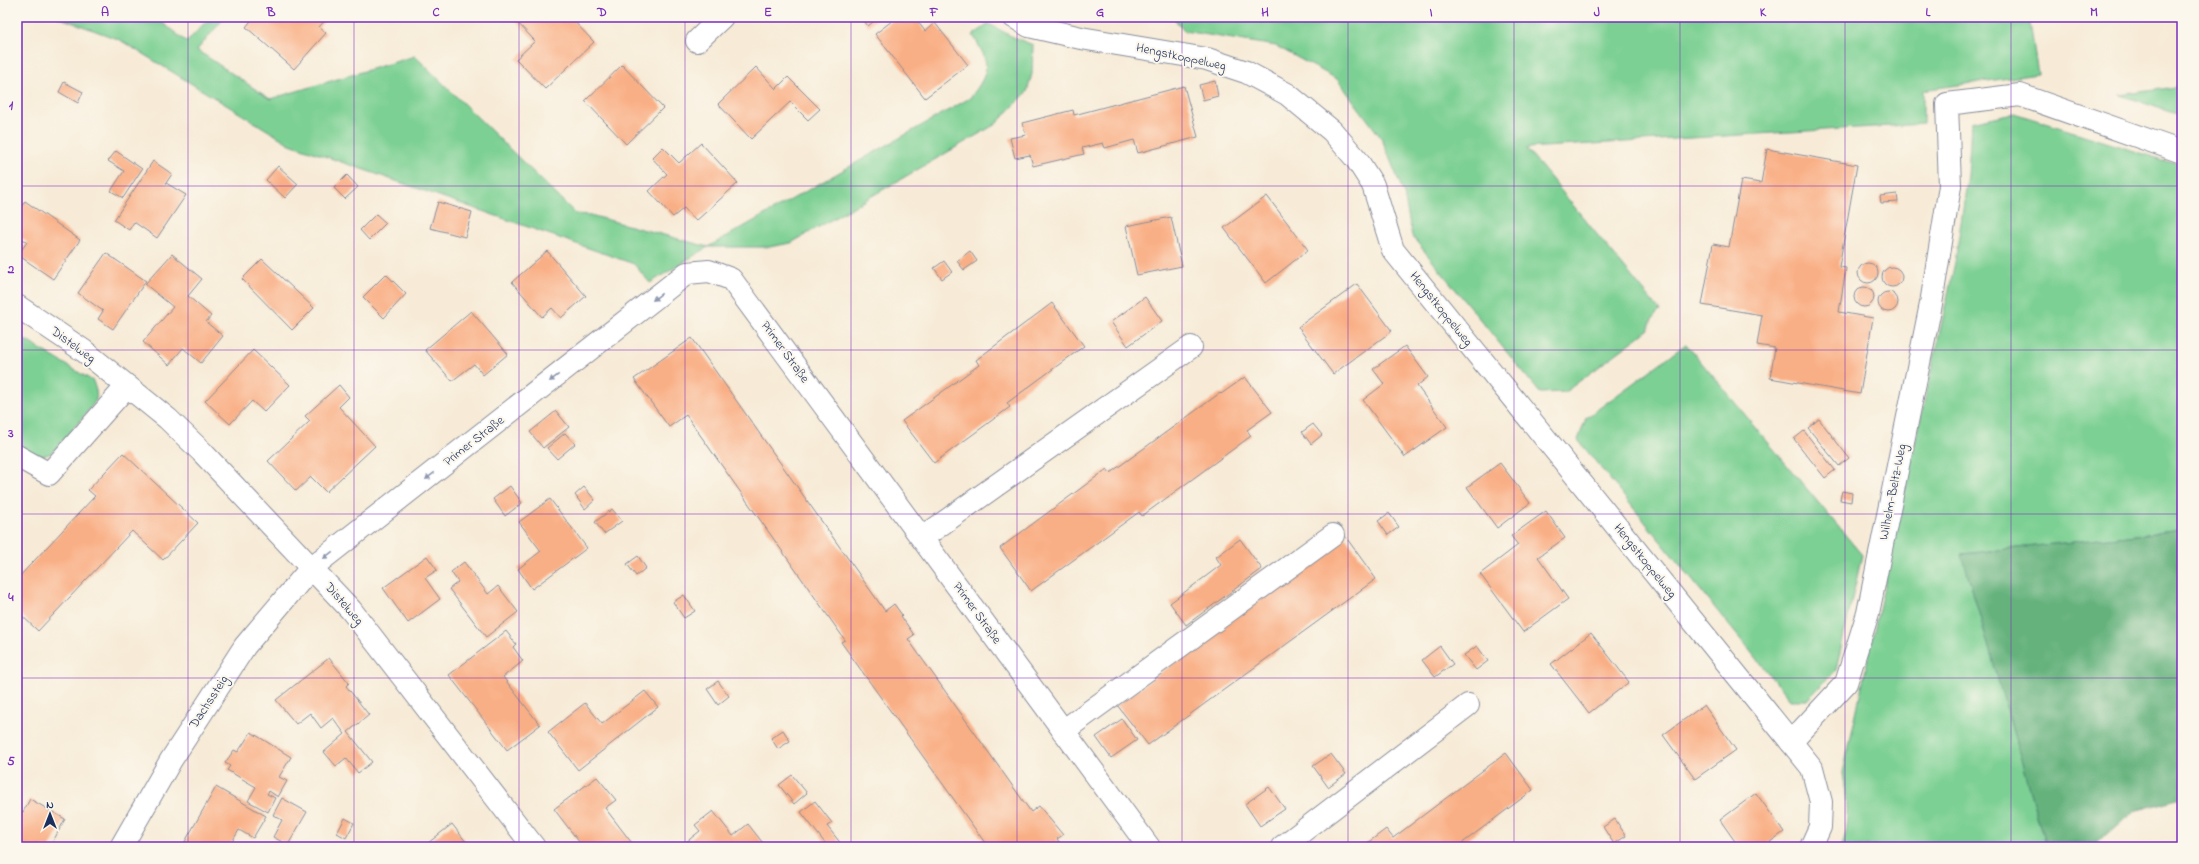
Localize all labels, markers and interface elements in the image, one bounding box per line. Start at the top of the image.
text: A [101,3,109,22]
text: B [266,3,276,22]
text: C [432,3,440,22]
text: D [596,3,607,22]
text: E [764,3,772,22]
text: F [929,3,939,22]
text: G [1096,3,1104,22]
text: H [1261,3,1269,22]
text: I [1429,3,1433,22]
text: J [1594,3,1600,22]
text: K [1760,3,1767,22]
text: L [1926,3,1932,22]
text: M [2090,3,2098,22]
street label: Hengstkoppelweg [1134,38,1228,77]
text: 1 [9,96,14,115]
text: 2 [7,260,15,279]
street label: Hengstkoppelweg [1404,267,1477,351]
one-way arrow [651,293,662,302]
street label: Primer Straße [756,317,814,387]
street label: Distelweg [45,322,99,369]
one-way arrow [549,374,560,382]
street label: Primer Straße [440,411,509,471]
text: 3 [7,424,14,443]
street label: Wilhelm-Beltz-Weg [1874,442,1913,542]
one-way arrow [425,471,436,480]
street label: Hengstkoppelweg [1608,519,1681,603]
one-way arrow [322,551,333,560]
street label: Distelweg [319,578,368,630]
street label: Primer Straße [948,578,1006,648]
text: 4 [7,588,14,607]
street label: Dachssteig [184,671,234,734]
text: 5 [7,752,15,771]
north arrow [30,794,70,834]
text: N [46,797,54,813]

